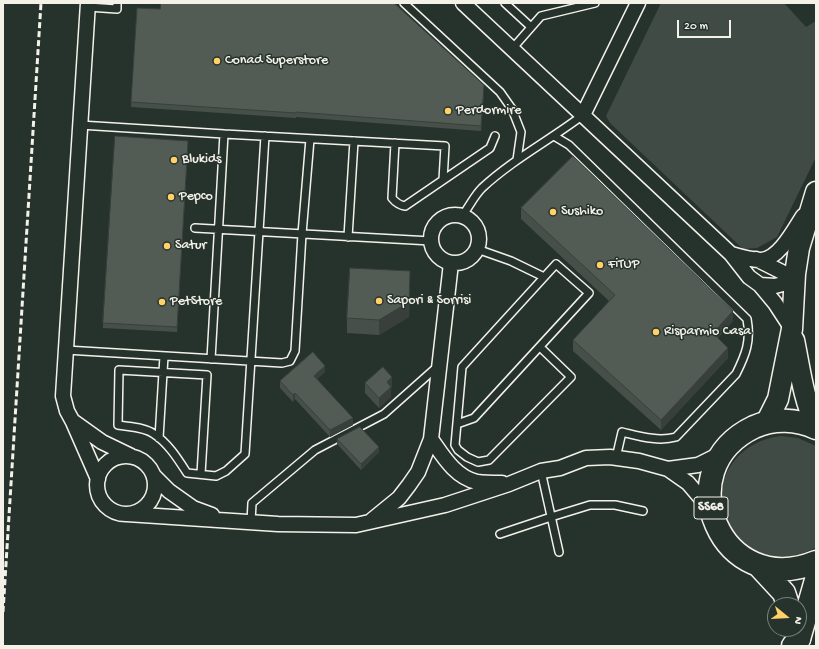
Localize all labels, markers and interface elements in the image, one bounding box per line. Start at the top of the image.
scale bar [679,12,733,38]
text: 20 m [684,20,708,34]
place label: Conad Superstore [225,53,328,69]
marker: Conad Superstore [212,56,222,66]
place label: Perdormire [456,103,521,119]
marker: Perdormire [443,106,453,116]
place label: Blukids [182,152,221,168]
marker: Blukids [169,155,179,165]
place label: Pepco [179,189,213,205]
marker: Pepco [166,192,176,202]
place label: Sushiko [561,204,603,220]
marker: Sushiko [548,207,558,217]
place label: Satur [175,238,207,254]
marker: Satur [162,241,172,251]
place label: FiTUP [608,257,639,273]
marker: FiTUP [595,260,605,270]
place label: Sapori & Sorrisi [387,293,471,309]
place label: PetStore [170,294,222,310]
marker: Sapori & Sorrisi [374,296,384,306]
marker: PetStore [157,297,167,307]
place label: Risparmio Casa [664,324,751,340]
marker: Risparmio Casa [651,327,661,337]
road number: SS68 [694,497,728,519]
north arrow [767,597,807,637]
text: N [791,615,804,626]

